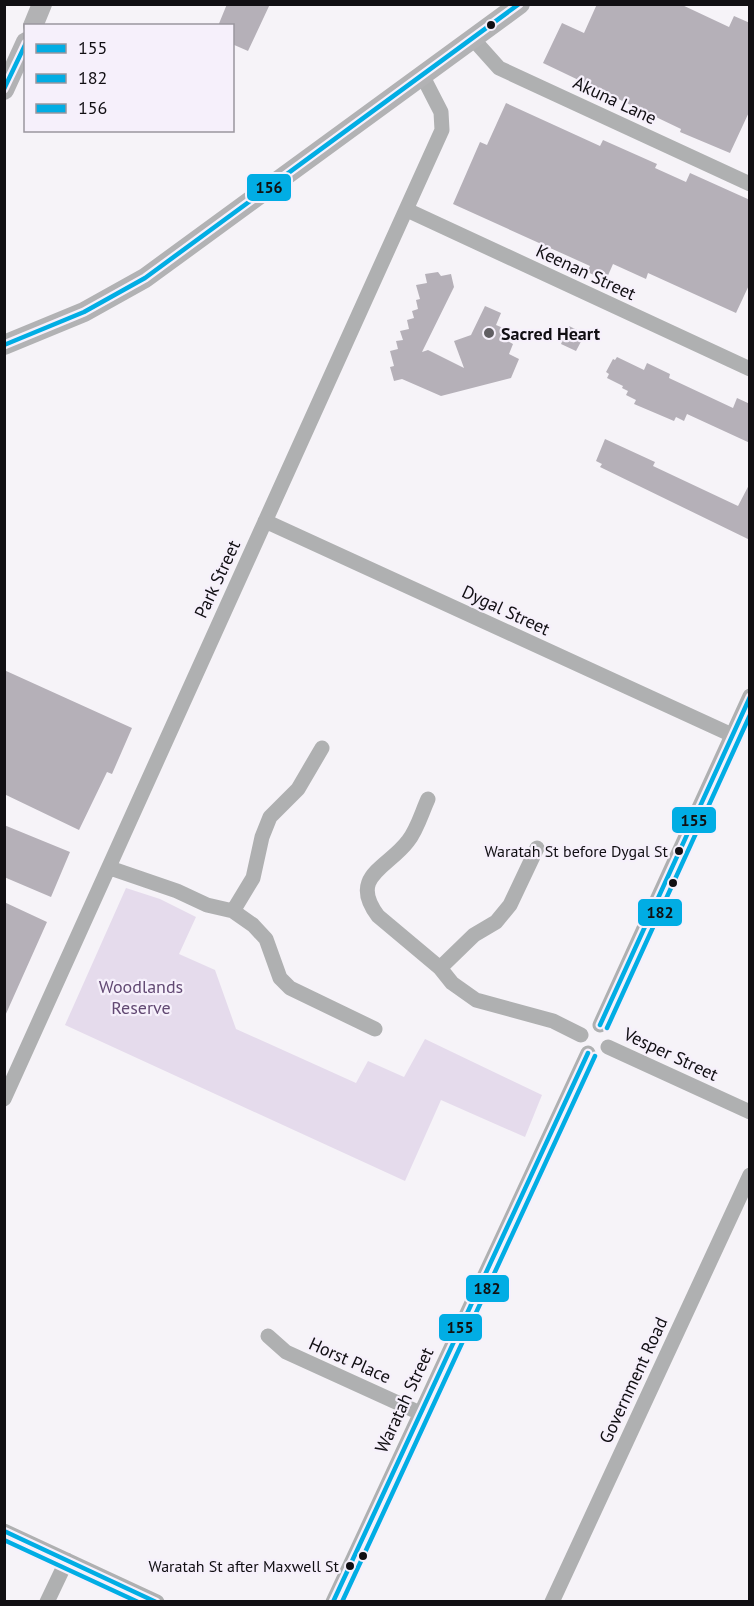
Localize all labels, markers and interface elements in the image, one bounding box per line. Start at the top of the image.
unlabelled marker [485,19,497,31]
legend [24,24,234,132]
text: 155 [78,36,107,59]
text: 182 [78,66,107,89]
street label: Akuna Lane [570,71,660,129]
text: 156 [78,96,107,119]
line badge: 156 [246,173,292,202]
text: 156 [255,177,283,197]
street label: Keenan Street [532,239,640,305]
place label: Sacred Heart [501,322,601,345]
marker: Sacred Heart [482,326,496,340]
street label: Park Street [189,536,245,622]
street label: Dygal Street [458,580,554,640]
line badge: 155 [671,806,717,834]
text: 155 [680,810,708,830]
place label: Waratah St before Dygal St [485,841,669,861]
marker: Waratah St before Dygal St [673,845,685,857]
unlabelled marker [667,877,679,889]
line badge: 182 [637,898,683,927]
text: 182 [646,902,674,922]
park label: Woodlands Reserve [99,975,183,1019]
street label: Vesper Street [619,1022,722,1086]
line badge: 182 [465,1274,510,1303]
text: 182 [473,1278,501,1298]
line badge: 155 [438,1313,483,1342]
street label: Government Road [594,1313,672,1447]
text: 155 [446,1317,474,1337]
street label: Horst Place [305,1332,395,1388]
street label: Waratah Street [370,1344,438,1456]
unlabelled marker [357,1550,369,1562]
place label: Waratah St after Maxwell St [149,1556,340,1576]
marker: Waratah St after Maxwell St [344,1560,356,1572]

